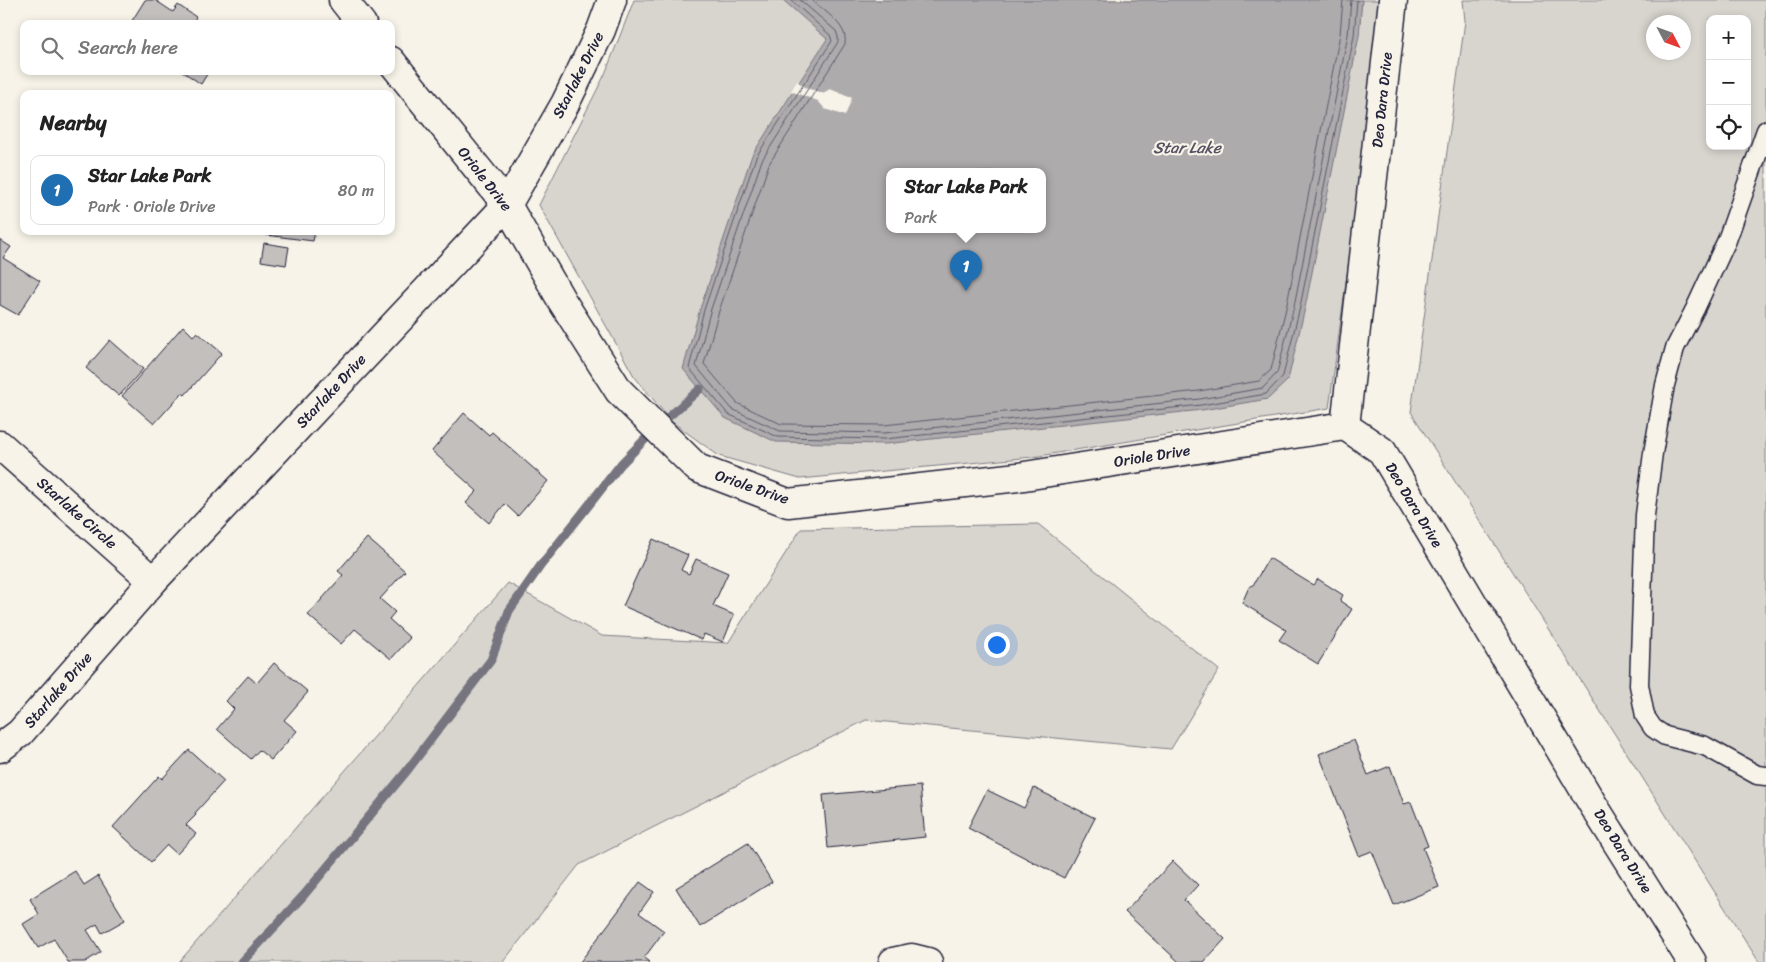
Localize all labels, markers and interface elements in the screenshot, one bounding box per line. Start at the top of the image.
north arrow [1646,15,1691,60]
map controls [1706,15,1751,150]
button: + [1706,15,1751,60]
search box [20,20,395,75]
street label: Starlake Drive [545,27,611,123]
text: Search here [78,31,178,64]
icon: search [38,34,66,62]
street label: Deo Dara Drive [1364,51,1400,149]
button: − [1706,60,1751,105]
text: Nearby [40,104,106,142]
button: locate [1706,105,1751,150]
water label: Star Lake [1153,133,1223,162]
street label: Oriole Drive [451,141,519,218]
text: Star Lake Park [88,159,211,192]
popup [886,168,1046,233]
text: Star Lake Park [904,170,1028,203]
text: 1 [54,176,60,205]
text: 80 m [338,176,374,205]
text: Park · Oriole Drive [88,192,216,221]
text: Park [904,203,937,232]
pin: 1 [950,250,982,291]
street label: Starlake Drive [289,347,373,434]
street label: Oriole Drive [1112,437,1192,475]
street label: Deo Dara Drive [1378,457,1450,553]
street label: Oriole Drive [711,462,793,512]
street label: Starlake Circle [31,470,123,556]
your location [984,632,1010,658]
street label: Starlake Drive [17,646,99,734]
street label: Deo Dara Drive [1587,804,1659,898]

